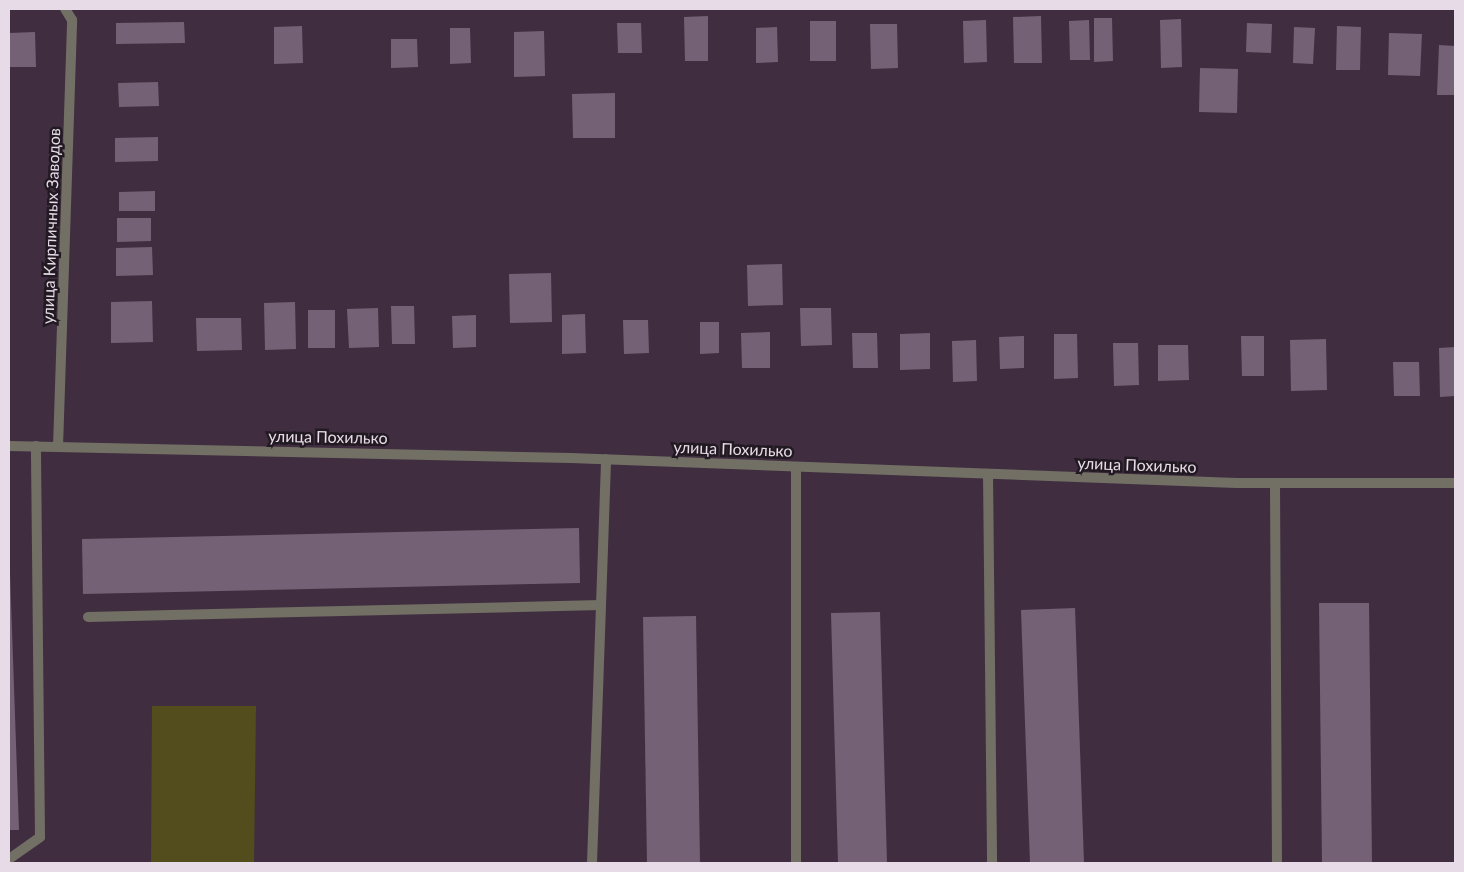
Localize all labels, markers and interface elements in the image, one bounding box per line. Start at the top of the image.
street label: улица Кирпичных Заводов [38,128,64,324]
street label: улица Похилько [268,426,388,448]
street label: улица Похилько [673,437,793,461]
street label: улица Похилько [1077,453,1197,477]

